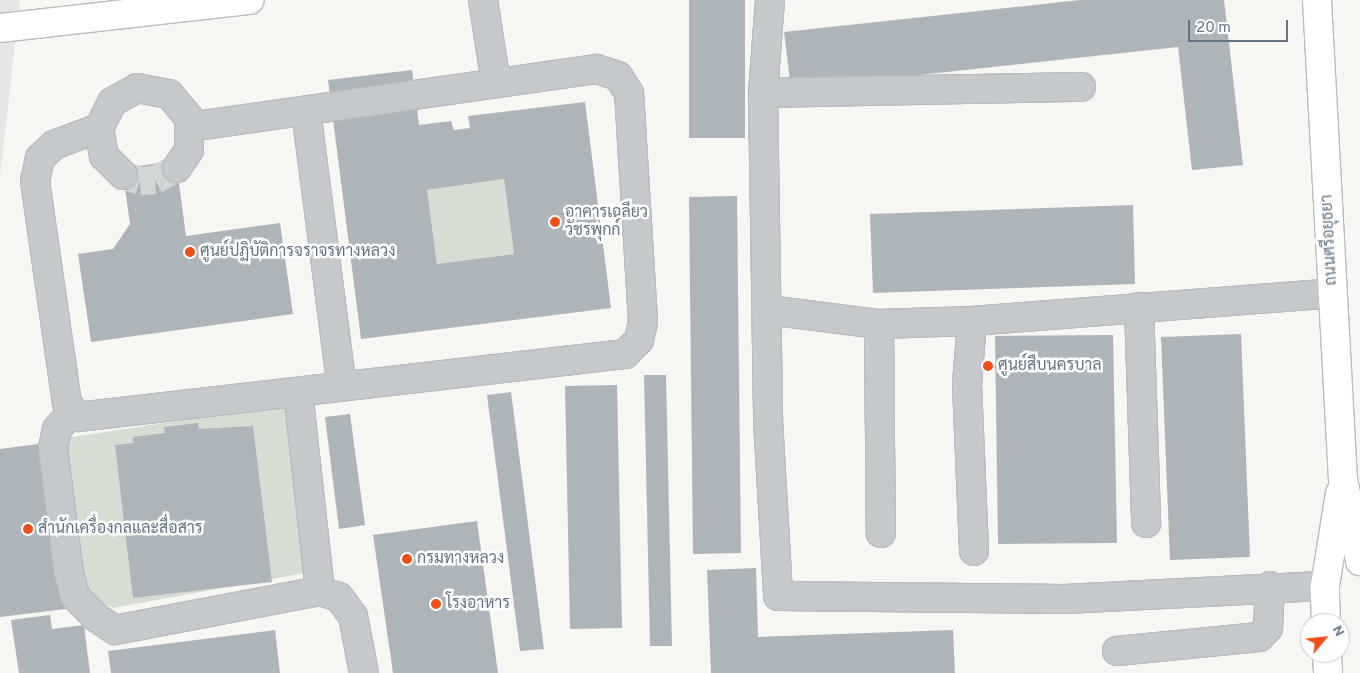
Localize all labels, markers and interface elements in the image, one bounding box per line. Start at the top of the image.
scale bar [1190,10,1290,42]
text: 20 m [1196,19,1231,38]
street label: ถนนศรีอยุธยา [1318,194,1342,286]
place label: อาคารเฉลียว วัชรพุกก์ [565,203,648,241]
marker: อาคารเฉลียว วัชรพุกก์ [549,216,561,228]
place label: ศูนย์ปฏิบัติการจราจรทางหลวง [200,242,395,262]
marker: ศูนย์ปฏิบัติการจราจรทางหลวง [184,246,196,258]
place label: ศูนย์สืบนครบาล [998,356,1102,376]
marker: ศูนย์สืบนครบาล [982,360,994,372]
place label: สำนักเครื่องกลและสื่อสาร [38,519,202,539]
marker: สำนักเครื่องกลและสื่อสาร [22,523,34,535]
place label: กรมทางหลวง [417,549,504,569]
marker: กรมทางหลวง [401,553,413,565]
place label: โรงอาหาร [446,594,510,614]
marker: โรงอาหาร [430,598,442,610]
north arrow [1300,613,1350,663]
text: N [1328,623,1348,640]

